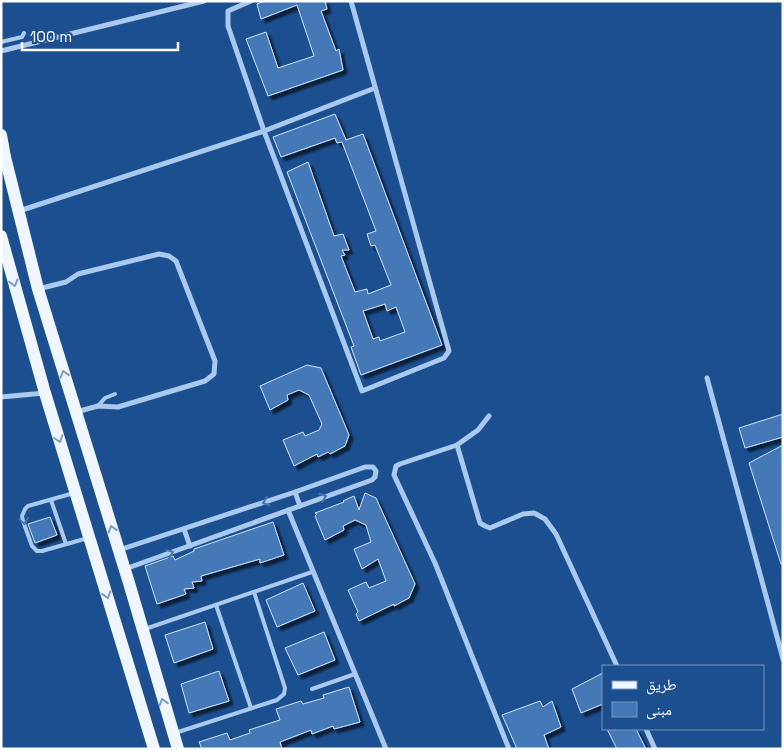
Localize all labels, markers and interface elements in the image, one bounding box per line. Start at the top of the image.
scale bar [22,20,179,52]
text: 100 m [30,27,72,46]
one-way arrow [8,279,19,288]
one-way arrow [59,371,69,379]
one-way arrow [54,435,64,443]
one-way arrow [318,493,327,503]
one-way arrow [262,496,271,506]
one-way arrow [19,516,29,525]
one-way arrow [108,526,118,534]
one-way arrow [166,549,174,559]
one-way arrow [102,590,112,598]
legend [602,665,764,730]
text: طريق [646,675,677,695]
one-way arrow [159,698,169,707]
text: مبنى [646,700,672,720]

